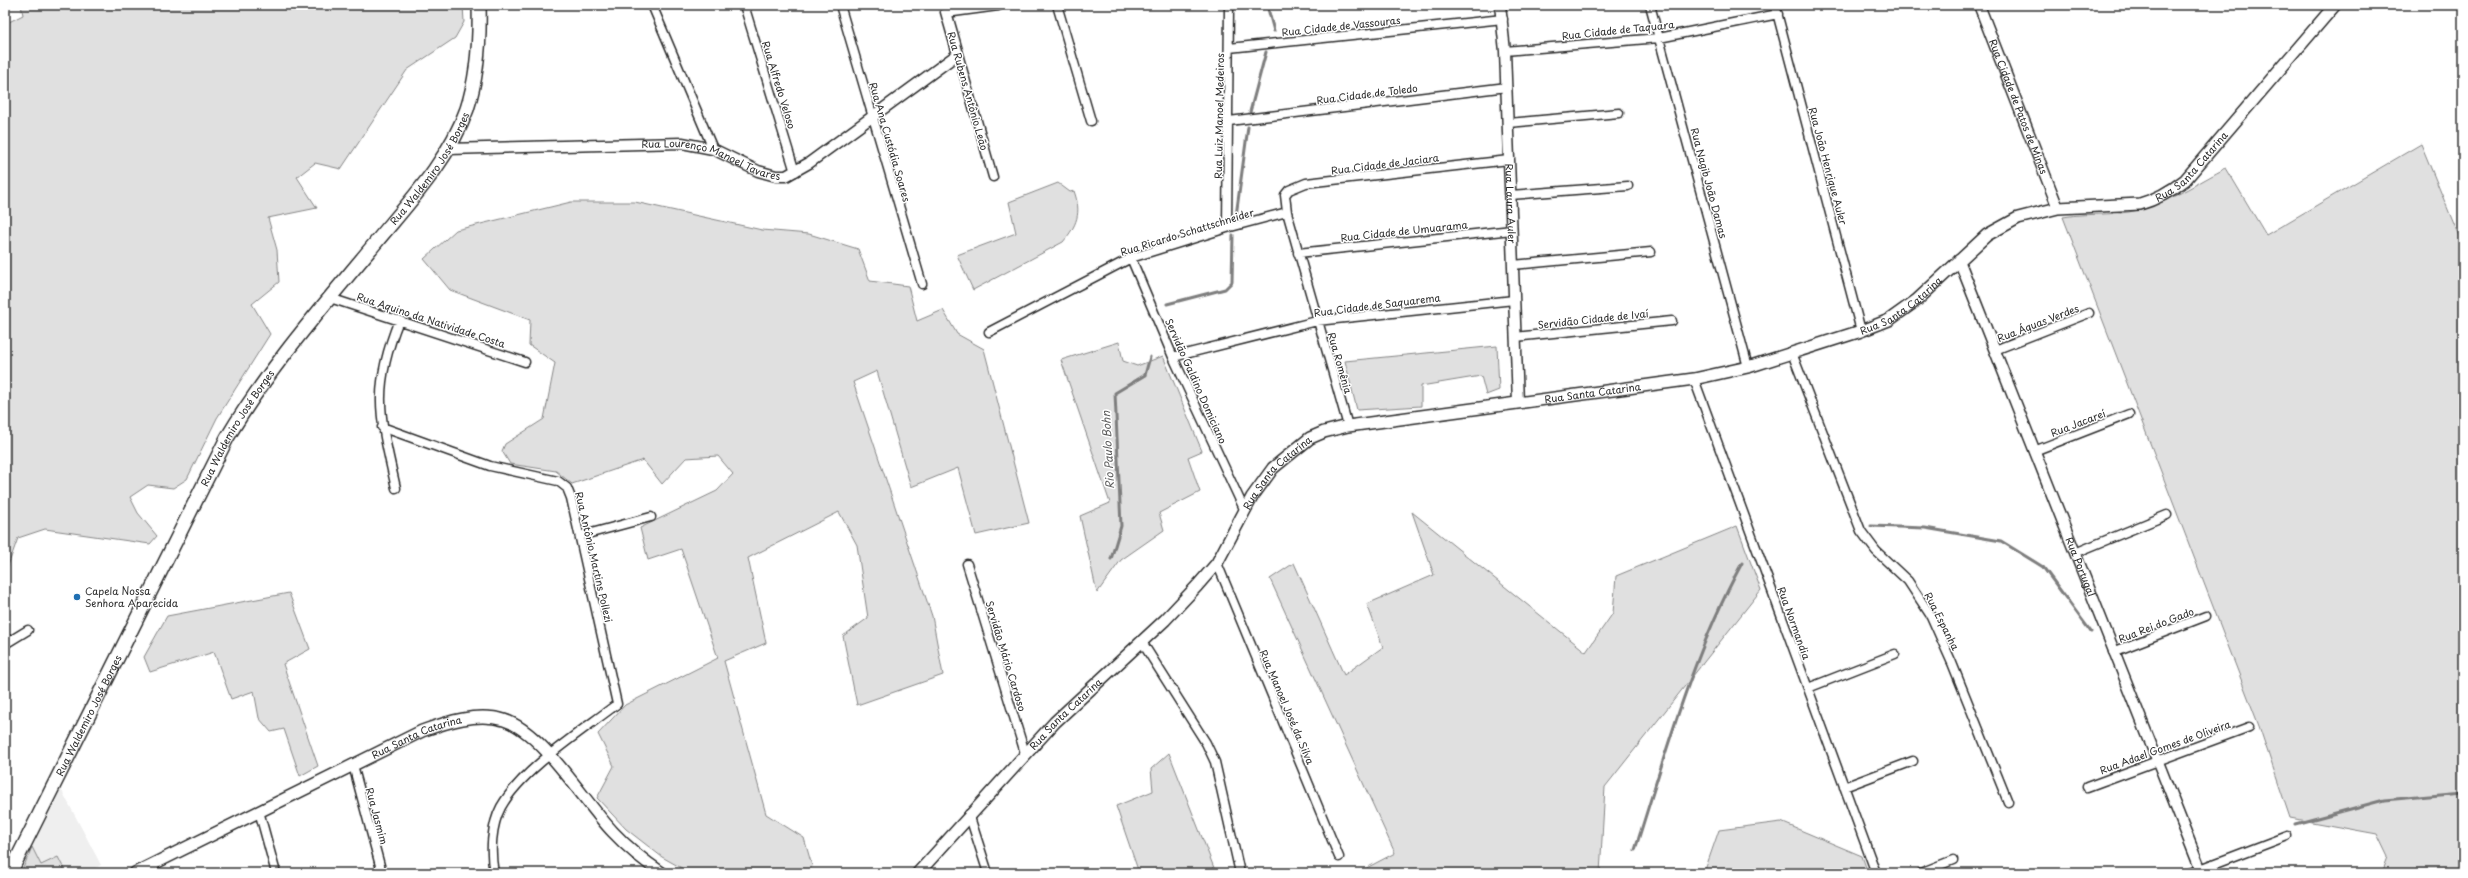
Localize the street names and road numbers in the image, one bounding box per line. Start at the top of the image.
street label: Rua Cidade de Vassouras [1281,12,1401,39]
street label: Rua Cidade de Taquara [1561,16,1676,43]
street label: Rua Rubens Antônio Leão [944,30,993,152]
street label: Rua Cidade de Patos de Minas [1986,37,2052,176]
street label: Rua Alfredo Veloso [759,39,800,131]
street label: Rua Luiz Manoel Medeiros [1210,53,1227,179]
street label: Rua Ana Custódia Soares [866,80,915,204]
street label: Rua Cidade de Toledo [1315,80,1419,107]
street label: Rua João Henrique Auler [1806,105,1852,227]
street label: Rua Waldemiro José Borges [386,109,472,228]
street label: Rua Nagib João Damas [1687,126,1732,240]
street label: Rua Santa Catarina [2152,127,2231,205]
street label: Rua Lourenço Manoel Tavares [641,135,781,183]
street label: Rua Cidade de Jaciara [1330,149,1440,178]
street label: Rua Laura Auler [1502,163,1520,244]
street label: Rua Ricardo Schattschneider [1118,204,1256,259]
street label: Rua Cidade de Umuarama [1340,216,1469,245]
street label: Rua Santa Catarina [1857,272,1946,338]
street label: Rua Aquino da Natividade Costa [355,288,508,351]
street label: Rua Cidade de Saquarema [1313,289,1441,320]
street label: Rua Águas Verdes [1995,300,2081,345]
street label: Servidão Cidade de Ivaí [1537,305,1650,332]
street label: Servidão Galdino Domiciano [1162,316,1231,446]
street label: Rua Romênia [1325,331,1357,396]
street label: Rua Waldemiro José Borges [196,366,278,488]
street label: Rua Santa Catarina [1543,378,1642,406]
street label: Rua Jacareí [2048,405,2108,440]
street label: Rua Santa Catarina [1239,431,1315,512]
street label: Rua Antônio Martins Pollezi [572,490,617,624]
street label: Rua Portugal [2063,535,2100,599]
street label: Rua Normandia [1774,584,1815,662]
street label: Rua Espanha [1921,589,1964,653]
street label: Servidão Mário Cardoso [983,599,1031,713]
street label: Rua Rei do Gado [2116,603,2196,646]
street label: Rua Manoel José da Silva [1256,647,1319,767]
street label: Rua Waldemiro José Borges [52,652,125,778]
street label: Rua Santa Catarina [1025,674,1105,753]
street label: Rua Santa Catarina [369,711,464,762]
street label: Rua Adael Gomes de Oliveira [2097,716,2232,777]
street label: Rua Jasmim [363,786,392,846]

